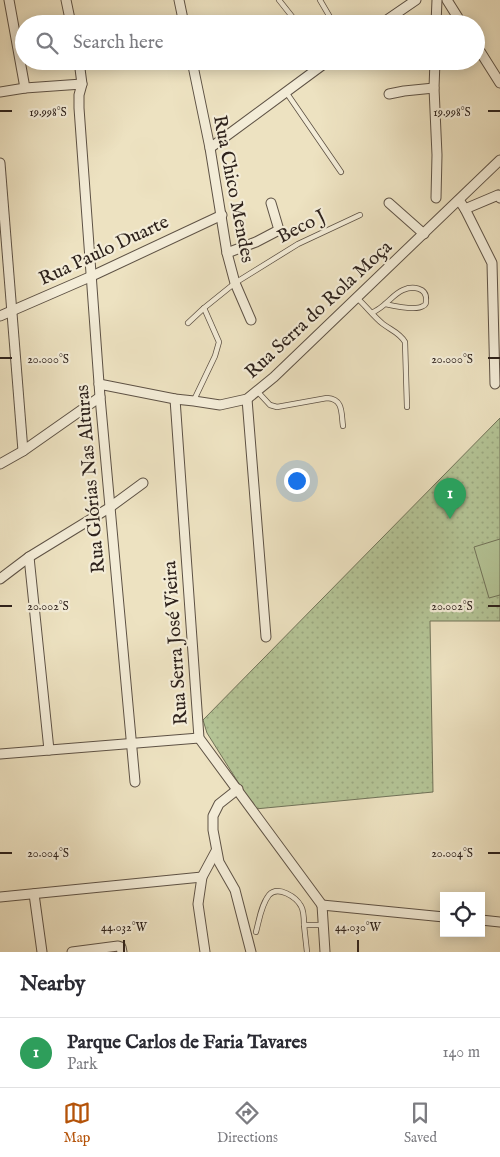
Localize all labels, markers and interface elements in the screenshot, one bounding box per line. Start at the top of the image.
search box [15,15,485,70]
icon: search [33,29,61,57]
text: Search here [73,31,164,55]
text: 19.998°S [29,105,67,120]
text: 19.998°S [433,105,471,120]
street label: Rua Chico Mendes [207,113,259,265]
street label: Beco J [274,204,331,249]
street label: Rua Paulo Duarte [35,210,173,292]
street label: Rua Serra do Rola Moça [241,235,398,384]
text: 20.000°S [27,352,69,367]
text: 20.000°S [431,352,473,367]
street label: Rua Glórias Nas Alturas [71,384,111,574]
your location [284,468,310,494]
pin: 1 [434,478,466,519]
street label: Rua Serra José Vieira [158,559,194,726]
text: 20.002°S [27,599,69,614]
text: 20.002°S [431,599,473,614]
text: 20.004°S [27,846,69,861]
text: 20.004°S [431,846,473,861]
map controls [440,892,485,937]
button: locate [440,892,485,937]
text: 44.032°W [101,920,147,935]
text: 44.030°W [335,920,382,935]
text: Nearby [20,971,85,998]
text: Parque Carlos de Faria Tavares [67,1031,307,1055]
text: 1 [33,1043,39,1063]
text: 140 m [442,1043,480,1063]
text: Park [67,1055,97,1075]
tab: Map [63,1099,91,1147]
tab: Directions [217,1099,278,1147]
tab: Saved [404,1099,437,1147]

